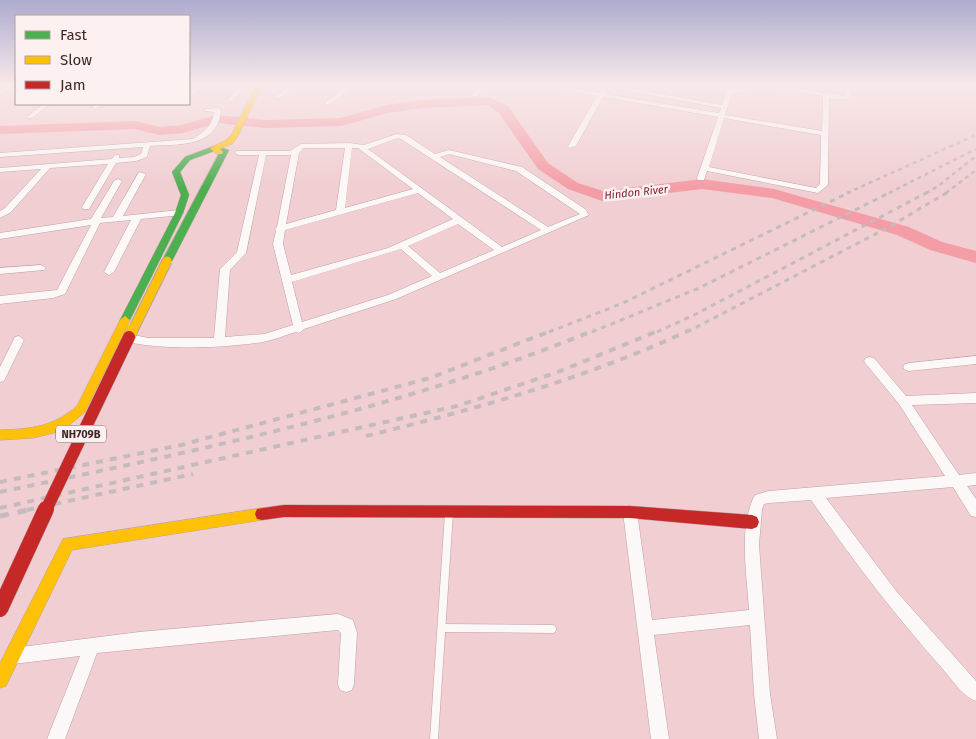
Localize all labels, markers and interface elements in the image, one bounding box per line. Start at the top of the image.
legend [15,15,190,105]
text: Fast [60,26,87,44]
text: Slow [60,51,92,69]
text: Jam [60,76,86,94]
water label: Hindon River [604,183,669,202]
road number: NH709B [56,426,106,442]

